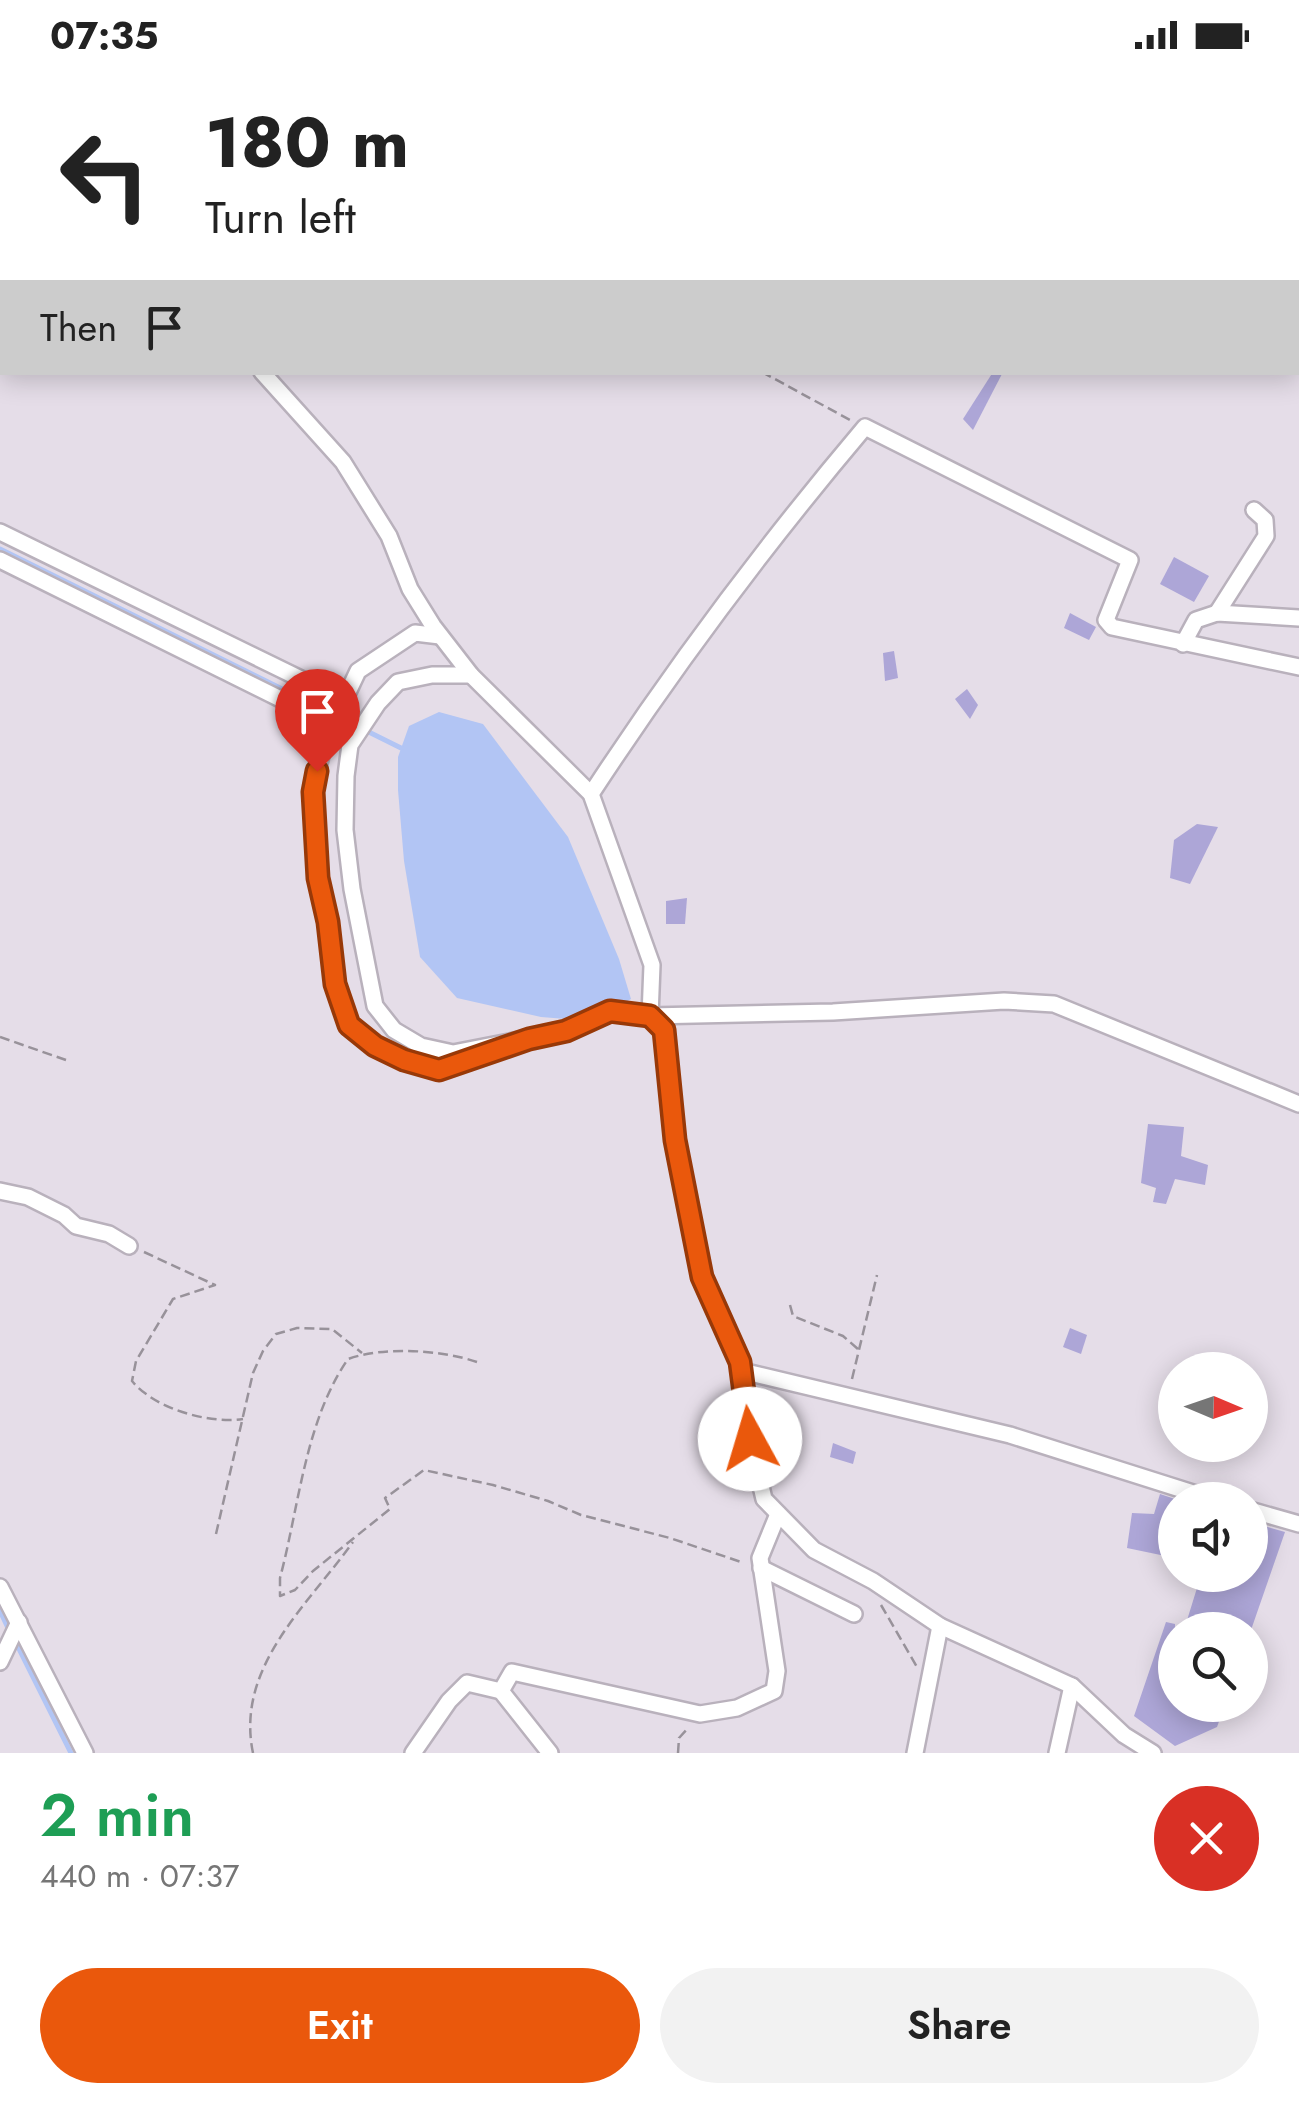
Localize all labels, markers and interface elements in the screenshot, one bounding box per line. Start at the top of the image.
text: 07:35 [50,8,158,63]
text: 180 m [205,92,409,193]
icon: left [40,110,170,240]
text: Turn left [205,185,356,250]
text: Then [40,300,117,355]
icon: arrive [137,300,192,355]
pin [275,669,360,772]
icon: arrive [290,684,345,739]
north arrow [1158,1352,1268,1462]
map controls [1158,1352,1268,1722]
position arrow [698,1387,802,1491]
button: sound [1158,1482,1268,1592]
button: search [1158,1612,1268,1722]
text: 2 min [40,1772,194,1859]
button: close [1154,1786,1259,1891]
text: 440 m · 07:37 [40,1853,239,1899]
button: Exit [40,1968,640,2083]
button: Share [660,1968,1259,2083]

